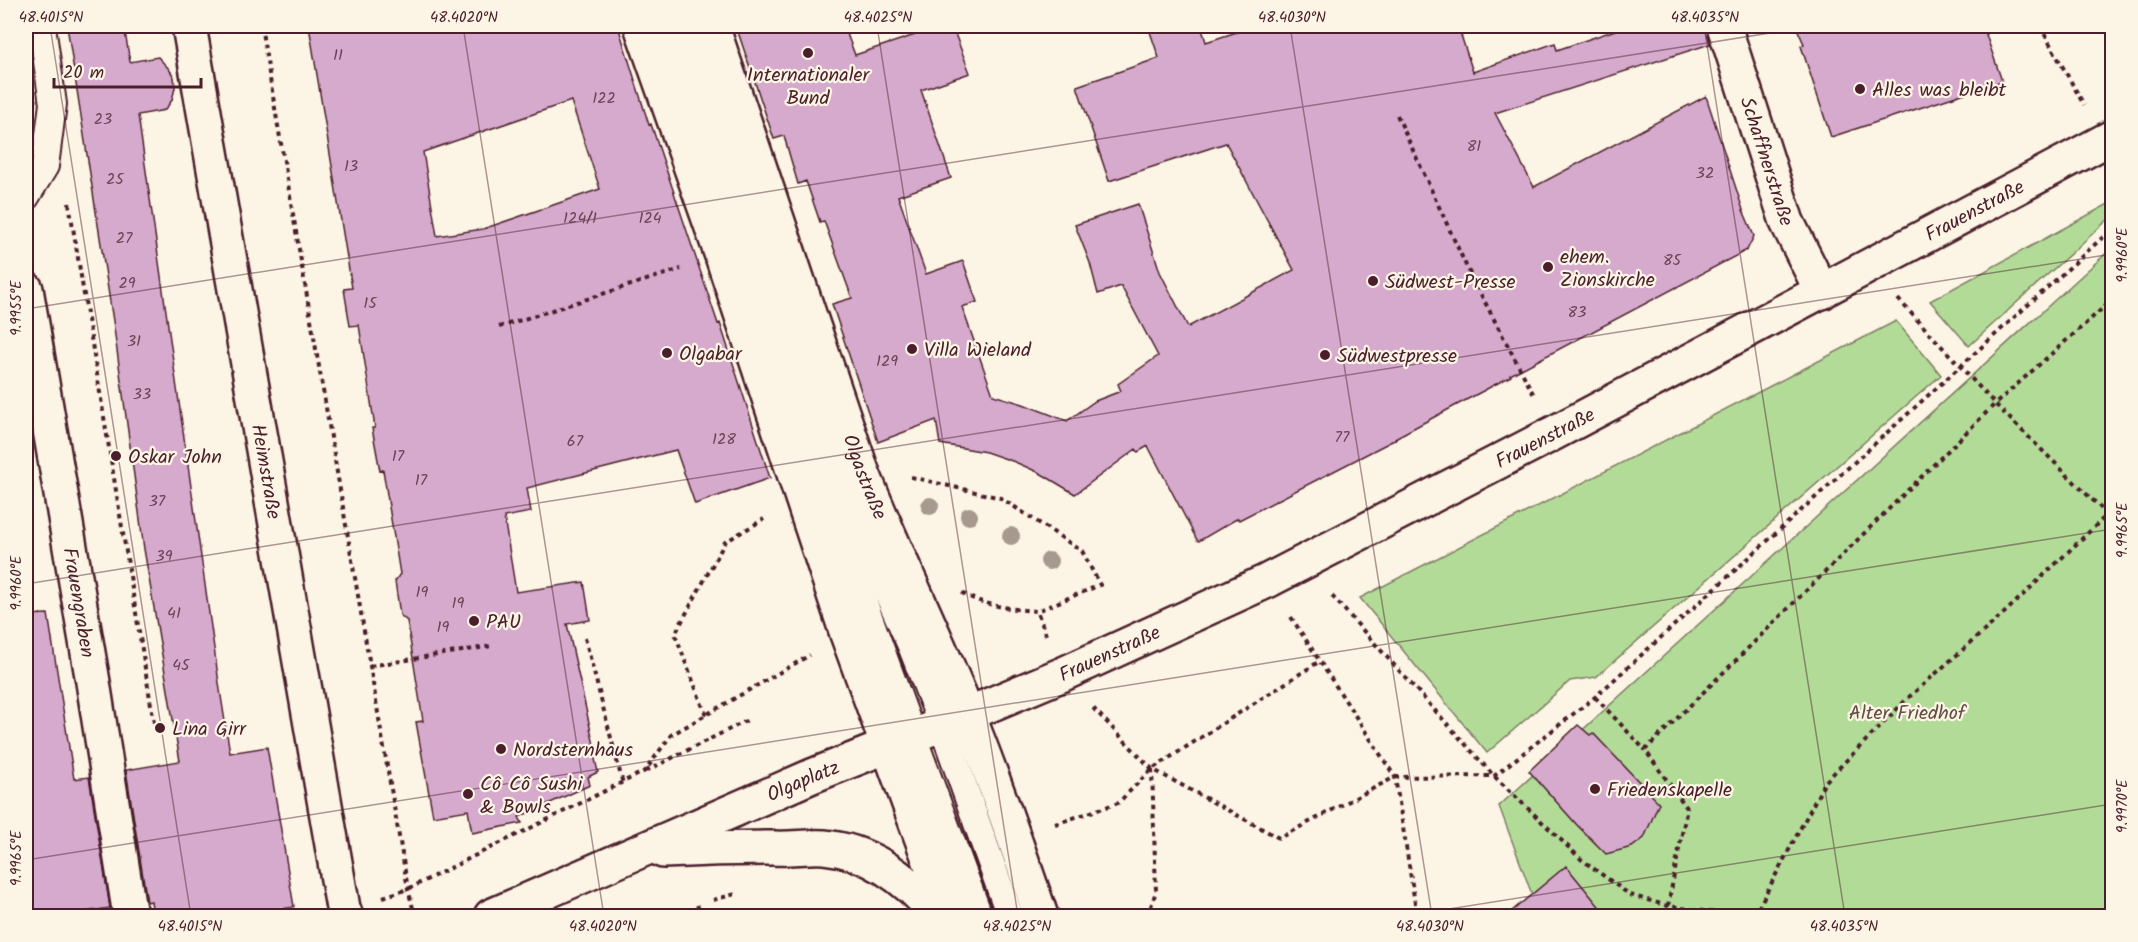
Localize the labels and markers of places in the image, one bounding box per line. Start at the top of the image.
marker: Internationaler Bund [801,46,815,60]
place label: Internationaler Bund [747,60,871,115]
place label: Alles was bleibt [1872,75,2007,107]
marker: Alles was bleibt [1853,82,1867,96]
place label: ehem. Zionskirche [1560,242,1655,297]
marker: ehem. Zionskirche [1541,260,1555,274]
place label: Südwest-Presse [1385,267,1516,299]
marker: Südwest-Presse [1366,274,1380,288]
place label: Villa Wieland [924,335,1032,367]
place label: Olgabar [679,339,743,371]
place label: Südwestpresse [1337,341,1457,373]
marker: Villa Wieland [905,342,919,356]
marker: Olgabar [660,346,674,360]
marker: Südwestpresse [1318,348,1332,362]
place label: Oskar John [128,442,222,474]
marker: Oskar John [109,449,123,463]
place label: PAU [486,607,521,639]
marker: PAU [467,614,481,628]
place label: Lina Girr [172,714,247,746]
marker: Lina Girr [153,721,167,735]
place label: Nordsternhaus [513,735,633,767]
marker: Nordsternhaus [494,742,508,756]
place label: Cô Cô Sushi & Bowls [480,769,584,824]
place label: Friedenskapelle [1607,775,1732,807]
marker: Friedenskapelle [1588,782,1602,796]
marker: Cô Cô Sushi & Bowls [461,787,475,801]

